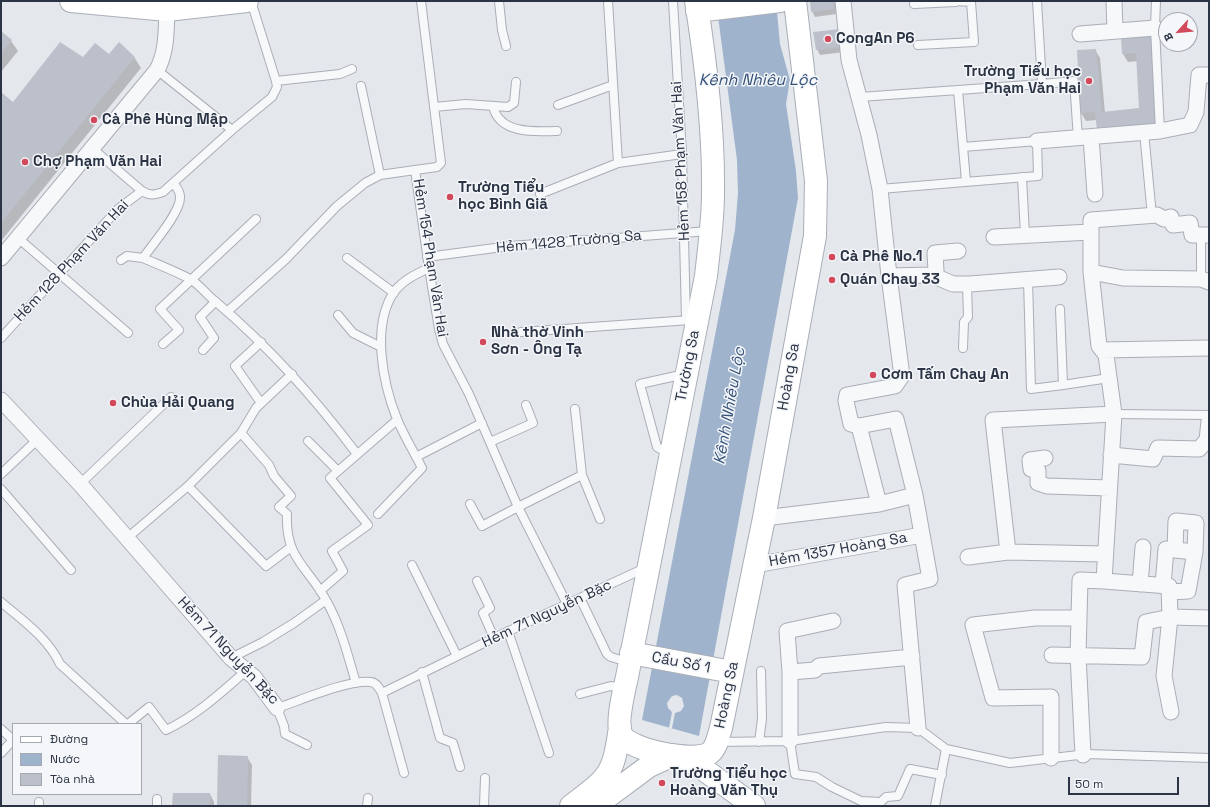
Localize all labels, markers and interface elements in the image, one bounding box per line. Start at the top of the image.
north arrow [1158,12,1198,52]
place label: CongAn P6 [836,30,915,48]
text: B [1160,31,1176,43]
marker: CongAn P6 [823,34,833,44]
place label: Trường Tiểu học Phạm Văn Hai [964,63,1081,98]
water label: Kênh Nhiêu Lộc [699,71,817,91]
marker: Trường Tiểu học Phạm Văn Hai [1084,76,1094,86]
street label: Hẻm 158 Phạm Văn Hai [668,81,694,241]
place label: Cà Phê Hùng Mập [102,111,228,129]
marker: Cà Phê Hùng Mập [89,115,99,125]
place label: Chợ Phạm Văn Hai [33,153,162,171]
marker: Chợ Phạm Văn Hai [20,157,30,167]
street label: Hẻm 154 Phạm Văn Hai [409,178,451,338]
place label: Trường Tiểu học Bình Giã [458,179,548,214]
marker: Trường Tiểu học Bình Giã [445,192,455,202]
street label: Hẻm 128 Phạm Văn Hai [11,196,133,326]
street label: Hẻm 1428 Trường Sa [495,227,643,257]
place label: Cà Phê No.1 [840,248,923,266]
marker: Cà Phê No.1 [827,252,837,262]
place label: Quán Chay 33 [840,271,940,289]
marker: Quán Chay 33 [827,275,837,285]
place label: Nhà thờ Vinh Sơn - Ông Tạ [491,324,584,359]
street label: Trường Sa [672,329,704,403]
marker: Nhà thờ Vinh Sơn - Ông Tạ [478,337,488,347]
street label: Hoàng Sa [774,342,804,412]
water label: Kênh Nhiêu Lộc [710,346,750,466]
place label: Cơm Tấm Chay An [881,366,1009,384]
marker: Cơm Tấm Chay An [868,370,878,380]
place label: Chùa Hải Quang [121,394,235,412]
marker: Chùa Hải Quang [108,398,118,408]
street label: Hẻm 1357 Hoàng Sa [767,529,909,571]
street label: Hẻm 71 Nguyễn Bặc [479,576,615,652]
street label: Hẻm 71 Nguyễn Bặc [173,593,283,709]
street label: Cầu Số 1 [650,648,712,678]
street label: Hoàng Sa [711,660,743,730]
legend [12,723,142,795]
text: Đường [50,731,88,747]
text: Nước [50,751,80,767]
place label: Trường Tiểu học Hoàng Văn Thụ [670,765,787,800]
scale bar [1070,769,1181,795]
text: Tòa nhà [50,771,95,787]
text: 50 m [1075,776,1103,792]
marker: Trường Tiểu học Hoàng Văn Thụ [657,778,667,788]

